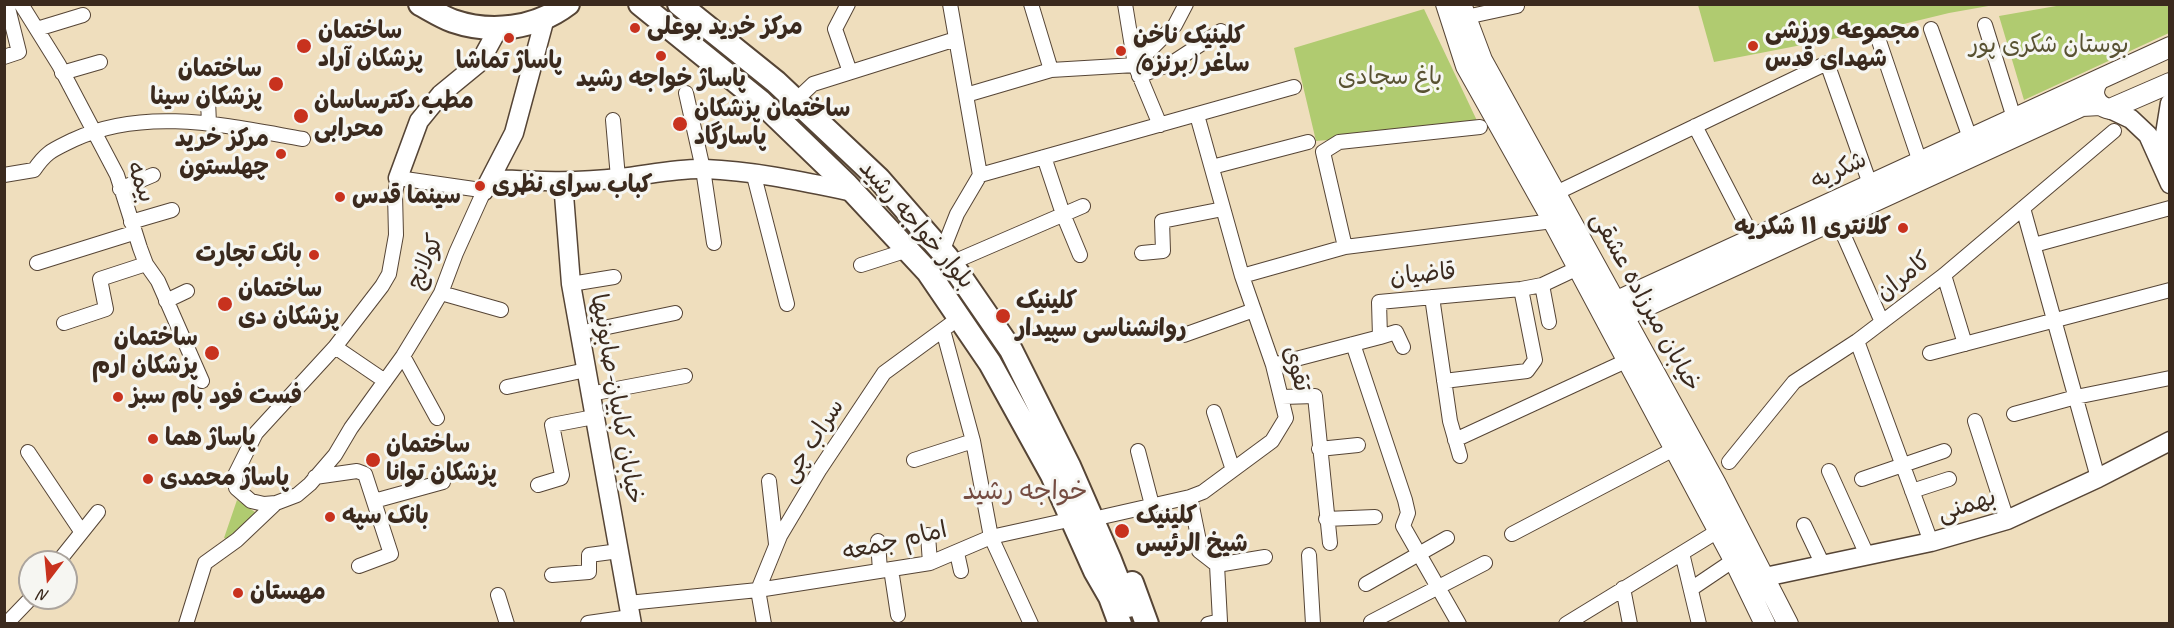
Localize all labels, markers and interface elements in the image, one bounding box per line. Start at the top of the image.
place label: مرکز خرید بوعلی [647,14,803,42]
place label: ساختمان پزشکان آراد [318,18,423,74]
place label: مجموعه ورزشی شهدای قدس [1765,18,1920,74]
marker: مرکز خرید بوعلی [628,21,642,35]
place label: کلینیک ناخن ساغر (برنزه) [1133,23,1250,79]
marker: پاساژ تماشا [502,31,516,45]
park label: بوستان شکری پور [1969,32,2129,60]
marker: ساختمان پزشکان آراد [295,37,313,55]
marker: مجموعه ورزشی شهدای قدس [1746,39,1760,53]
marker: کلینیک ناخن ساغر (برنزه) [1114,44,1128,58]
place label: پاساژ تماشا [456,48,562,76]
marker: پاساژ خواجه رشید [654,49,668,63]
place label: ساختمان پزشکان سینا [150,56,262,112]
park label: باغ سجادی [1338,64,1442,92]
place label: پاساژ خواجه رشید [576,66,746,94]
marker: ساختمان پزشکان سینا [267,75,285,93]
place label: مطب دکترساسان محرابی [314,88,474,144]
place label: ساختمان پزشکان پاسارگاد [694,96,850,152]
marker: مطب دکترساسان محرابی [292,107,310,125]
marker: ساختمان پزشکان پاسارگاد [671,115,689,133]
place label: مرکز خرید چهلستون [175,126,269,182]
street label: شکریه [1806,146,1872,196]
marker: مرکز خرید چهلستون [274,147,288,161]
street label: بلوار خواجه رشید [852,155,980,295]
street label: بیمه [119,157,161,207]
place label: کباب سرای نظری [492,172,652,200]
marker: کباب سرای نظری [473,179,487,193]
place label: سینما قدس [352,183,461,211]
marker: سینما قدس [333,190,347,204]
street label: خیابان میرزاده عشقی [1584,207,1706,397]
place label: کلانتری ۱۱ شکریه [1734,214,1891,242]
marker: کلانتری ۱۱ شکریه [1896,221,1910,235]
street label: کولانج [401,230,451,294]
place label: بانک تجارت [196,241,302,269]
street label: کامران [1871,246,1937,308]
marker: بانک تجارت [307,248,321,262]
street label: قاضیان [1389,258,1457,292]
place label: ساختمان پزشکان دی [238,276,339,332]
place label: کلینیک روانشناسی سپیدار [1016,288,1187,344]
street label: خیابان کبابیان-صابونیها [583,292,649,506]
marker: ساختمان پزشکان دی [216,295,234,313]
marker: کلینیک روانشناسی سپیدار [994,307,1012,325]
place label: ساختمان پزشکان ارم [92,325,198,381]
street label: تقوی [1276,343,1316,395]
marker: ساختمان پزشکان ارم [203,344,221,362]
place label: فست فود بام سبز [130,383,302,411]
marker: فست فود بام سبز [111,390,125,404]
street label: سراب چی [775,394,851,488]
place label: پاساژ هما [165,425,256,453]
marker: پاساژ هما [146,432,160,446]
place label: ساختمان پزشکان توانا [386,432,497,488]
marker: ساختمان پزشکان توانا [364,451,382,469]
place label: پاساژ محمدی [160,465,289,493]
marker: پاساژ محمدی [141,472,155,486]
district label: خواجه رشید [963,476,1087,508]
street label: بهمنی [1934,484,2000,528]
place label: بانک سپه [342,503,429,531]
place label: کلینیک شیخ الرئیس [1136,503,1248,559]
marker: بانک سپه [323,510,337,524]
street label: امام جمعه [840,516,950,568]
marker: کلینیک شیخ الرئیس [1113,522,1131,540]
north arrow [18,550,78,610]
place label: مهستان [250,579,326,607]
text: N [36,584,51,606]
marker: مهستان [231,586,245,600]

